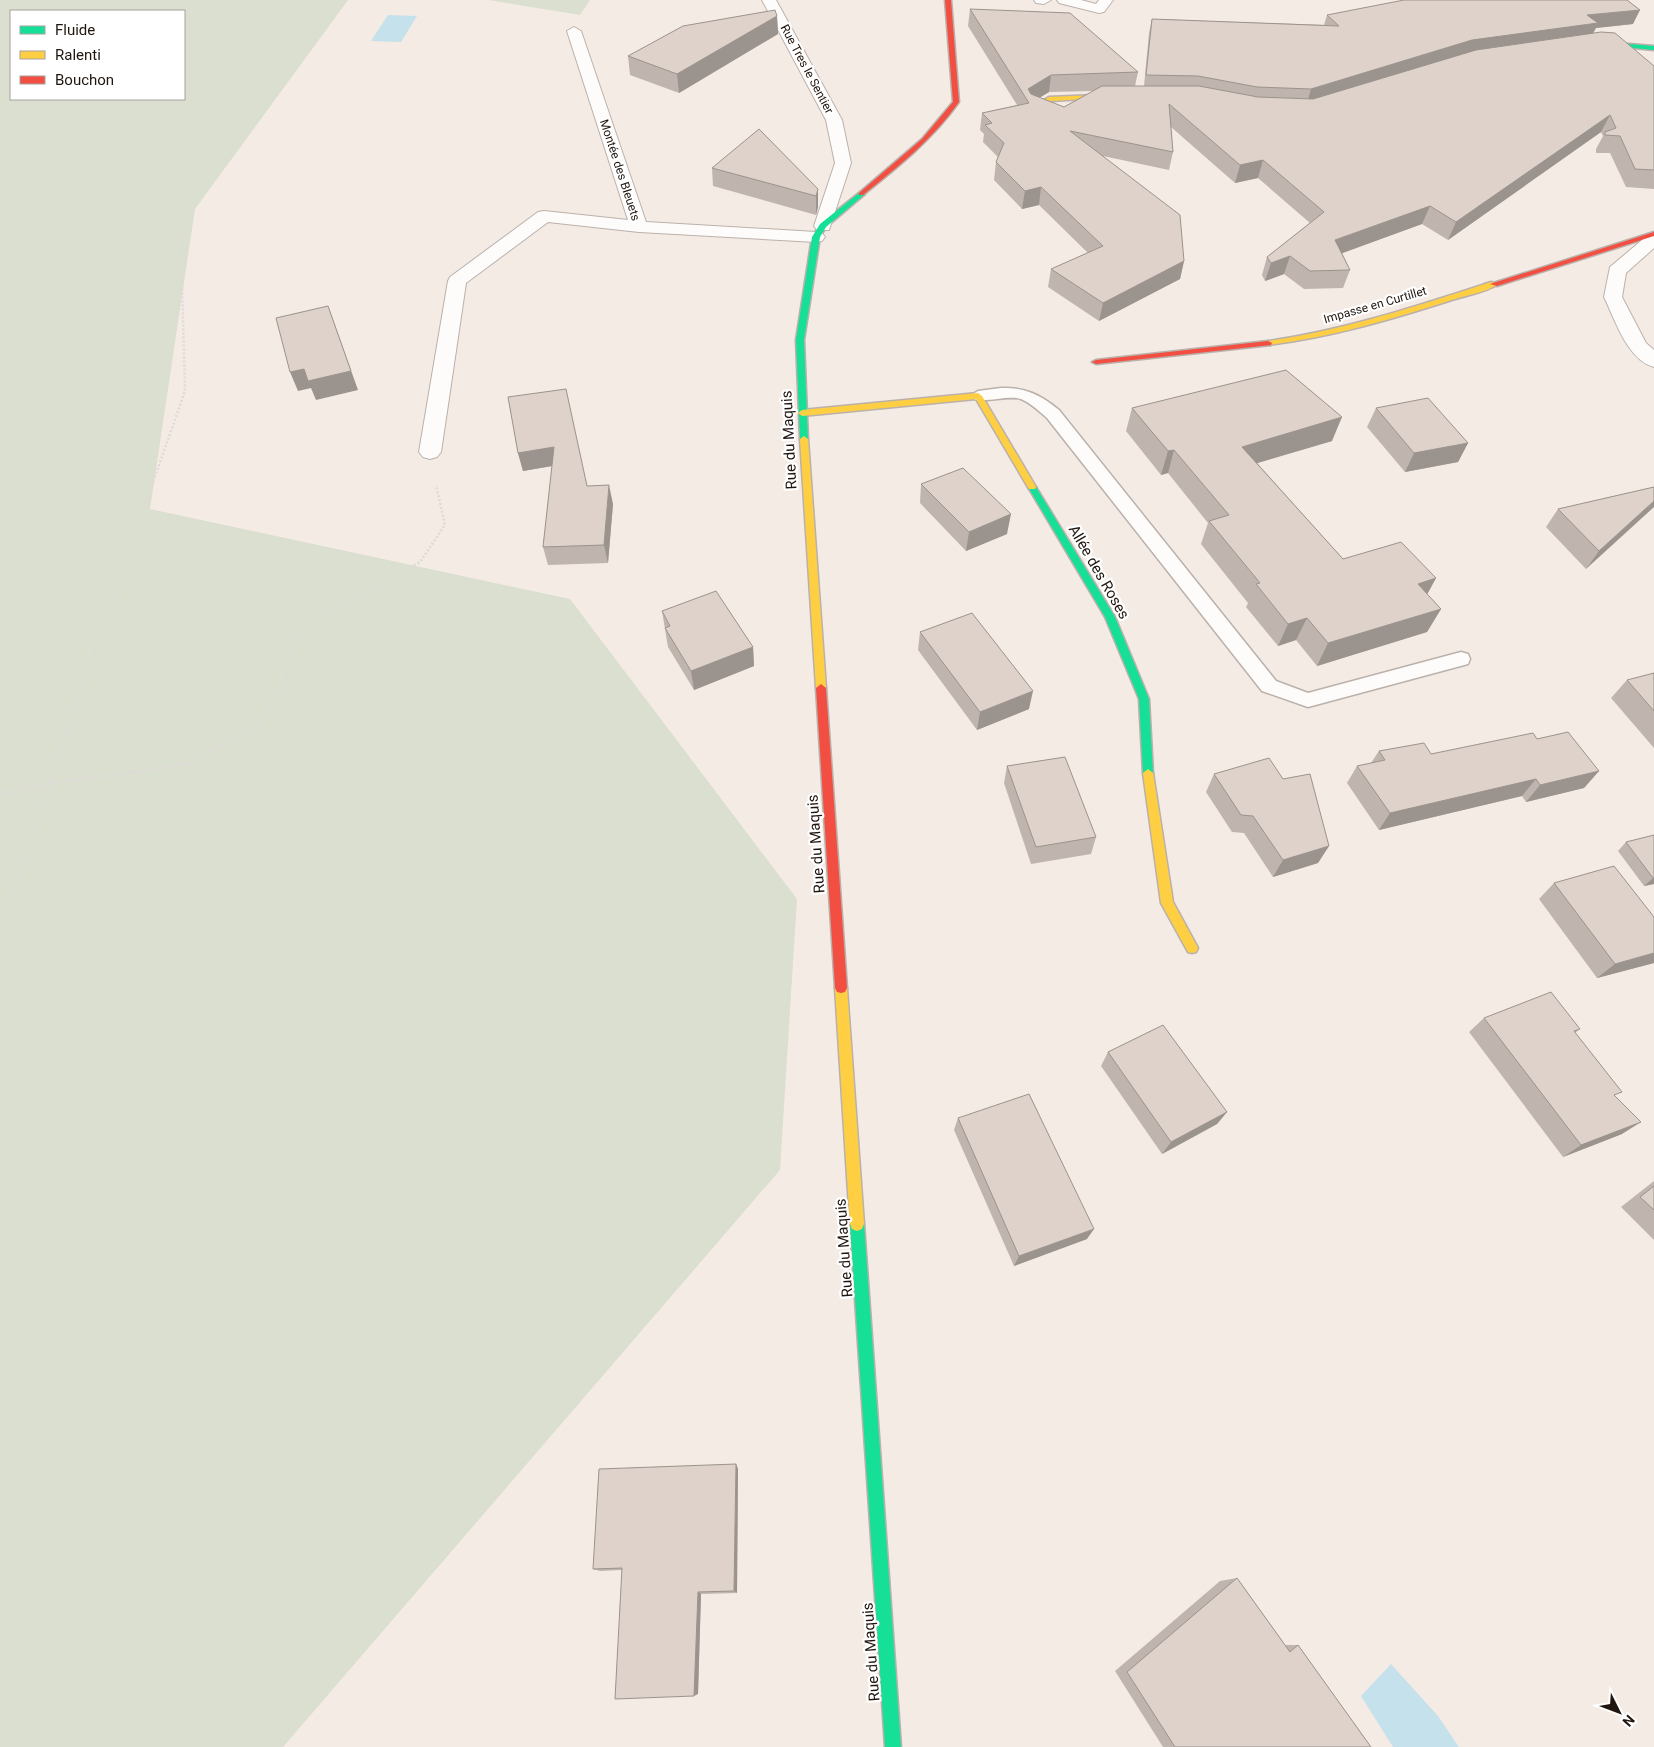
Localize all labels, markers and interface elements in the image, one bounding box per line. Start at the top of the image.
legend [10,10,185,100]
text: Fluide [55,21,95,39]
street label: Rue Tres le Sentier [778,22,836,116]
text: Ralenti [55,46,101,64]
text: Bouchon [55,71,114,89]
street label: Montée des Bleuets [597,118,643,222]
street label: Impasse en Curtillet [1322,284,1428,326]
street label: Rue du Maquis [777,390,801,490]
street label: Allée des Roses [1065,522,1133,622]
street label: Rue du Maquis [804,794,828,894]
street label: Rue du Maquis [832,1198,856,1298]
street label: Rue du Maquis [859,1602,883,1702]
north arrow [1594,1687,1644,1737]
text: N [1619,1712,1638,1730]

